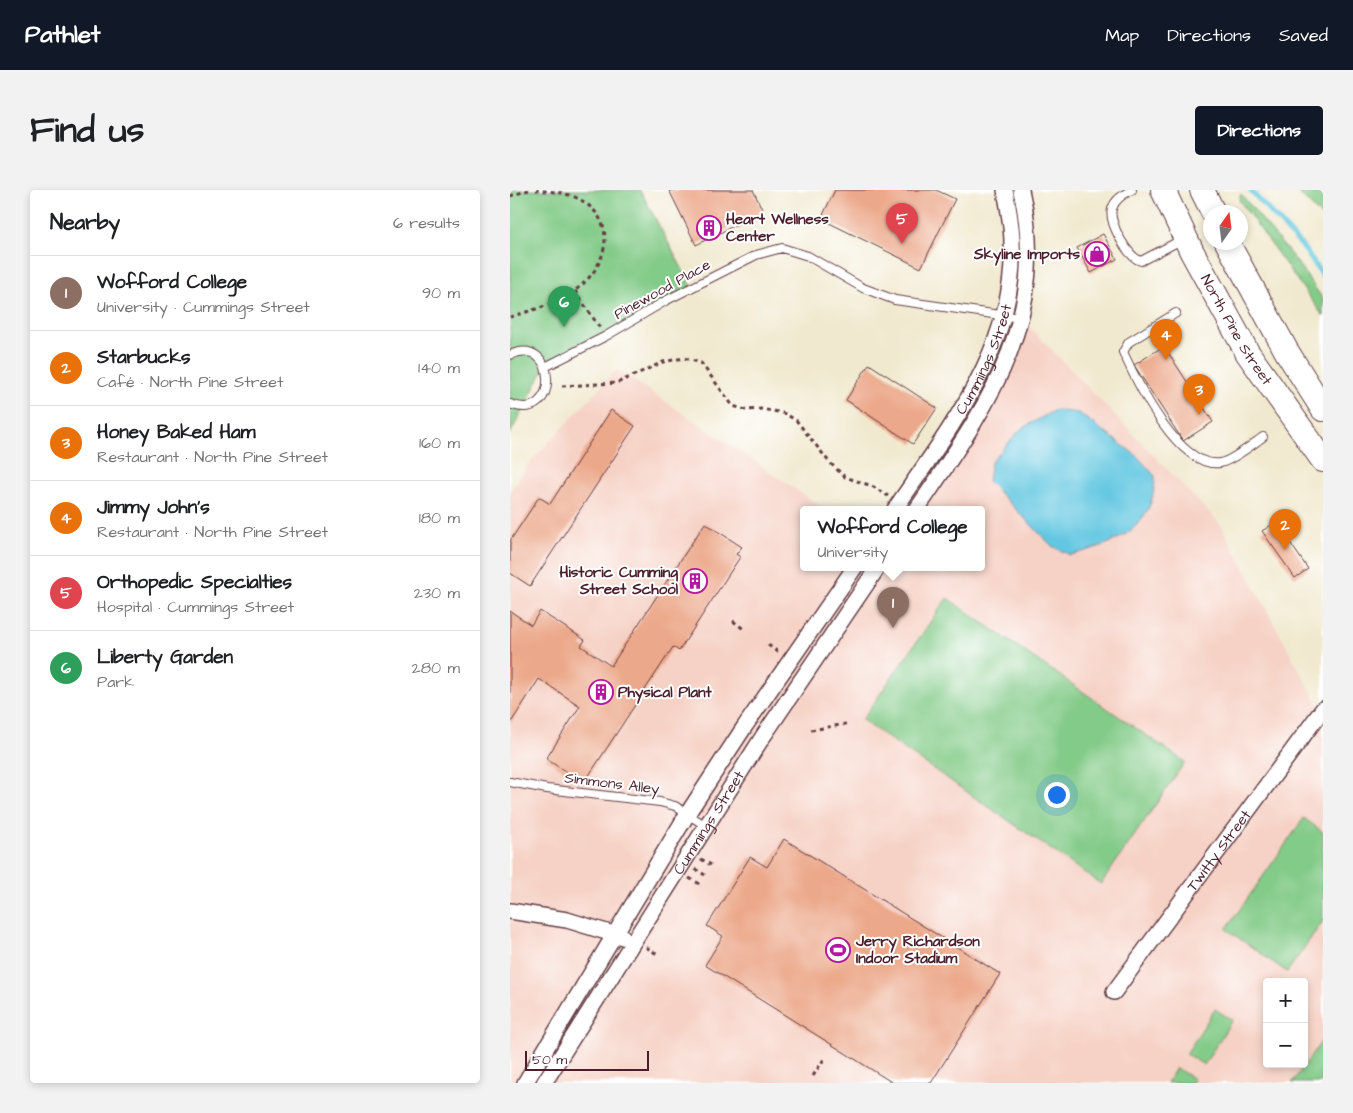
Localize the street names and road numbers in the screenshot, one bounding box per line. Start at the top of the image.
street label: Pinewood Place [610,254,714,325]
street label: North Pine Street [1195,271,1277,390]
street label: Cummings Street [951,302,1017,419]
street label: Simmons Alley [563,767,661,801]
street label: Cummings Street [668,767,750,879]
street label: Twitty Street [1182,806,1256,896]

